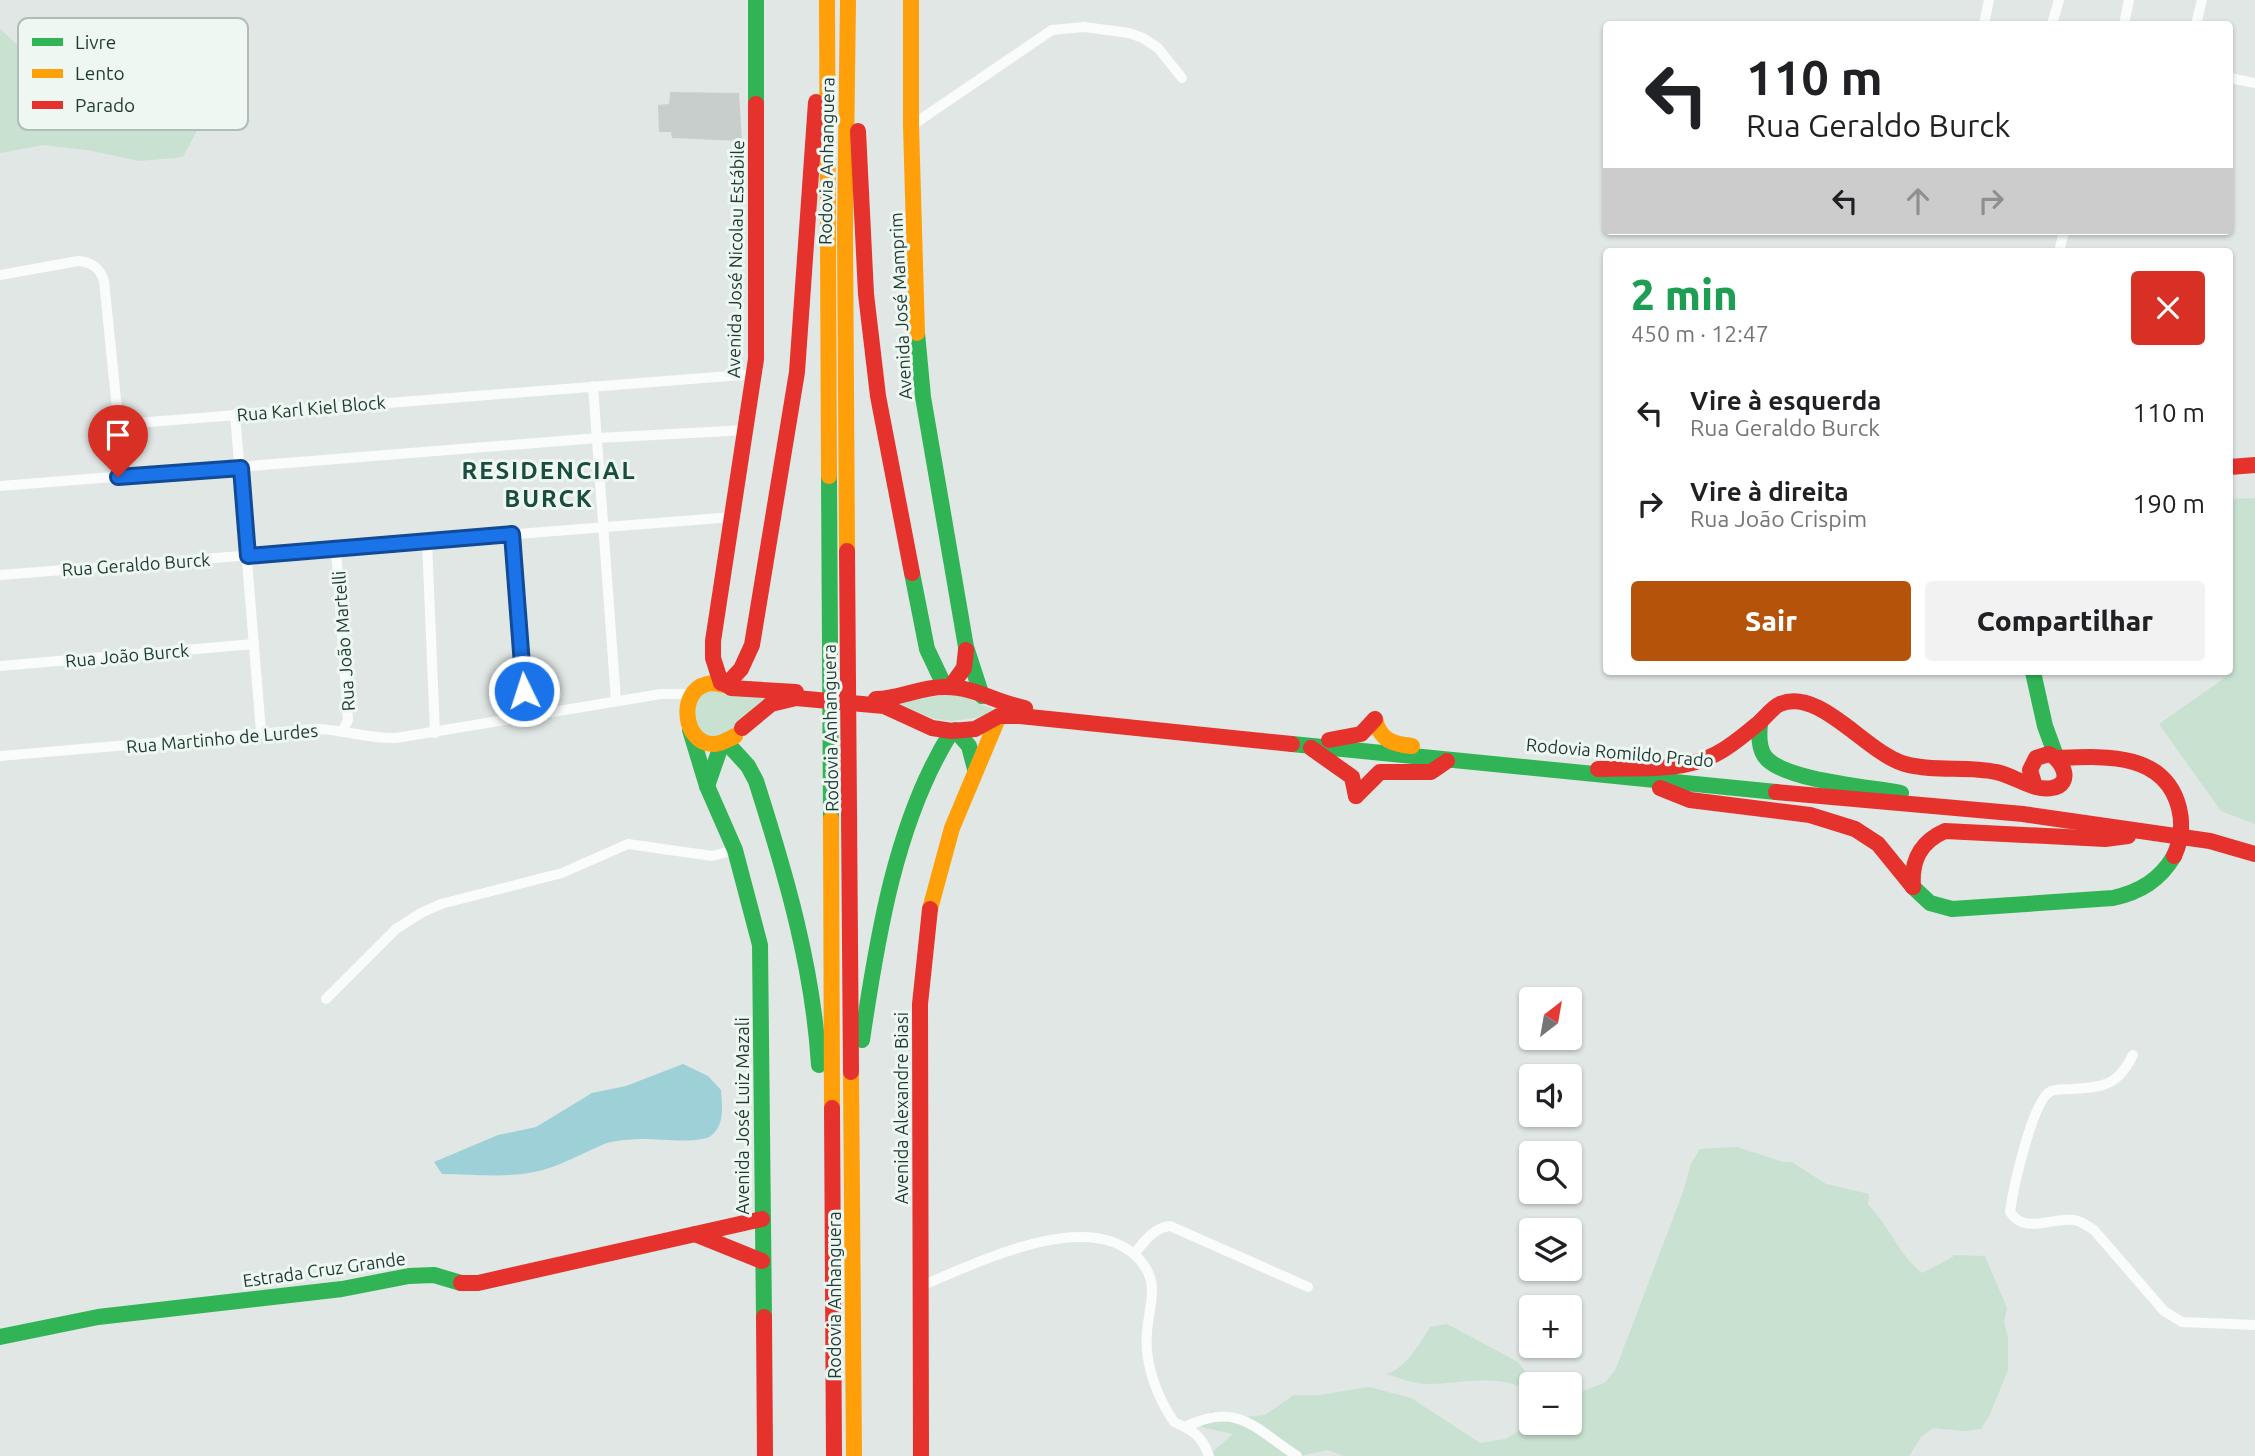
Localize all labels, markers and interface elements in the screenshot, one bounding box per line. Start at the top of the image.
legend [18,18,248,130]
text: Livre [75,31,116,53]
icon: left [1631,49,1722,140]
text: 110 m [1746,49,1883,104]
text: Lento [75,62,125,84]
street label: Rodovia Anhanguera [815,77,837,245]
text: Parado [75,94,135,116]
text: Rua Geraldo Burck [1746,107,2010,143]
street label: Avenida José Nicolau Estábile [723,140,747,378]
icon: left [1826,182,1864,220]
icon: ahead [1899,182,1937,220]
icon: right [1972,182,2010,220]
street label: Avenida José Mamprim [885,212,915,400]
text: 2 min [1631,271,1738,318]
button: close [2131,271,2205,345]
text: 450 m · 12:47 [1631,321,1769,346]
text: Vire à esquerda [1690,386,1881,415]
street label: Rua Karl Kiel Block [236,392,386,424]
icon: left [1631,394,1669,432]
text: 110 m [2133,398,2205,427]
pin [88,405,148,477]
text: Rua Geraldo Burck [1690,415,1880,440]
icon: arrive [99,416,137,454]
district label: RESIDENCIAL BURCK [461,457,637,512]
text: Vire à direita [1690,477,1849,506]
icon: right [1631,485,1669,523]
text: 190 m [2133,489,2205,518]
text: Rua João Crispim [1690,506,1867,531]
street label: Rua Geraldo Burck [61,549,211,579]
street label: Rua João Martelli [328,570,358,712]
button: Sair [1631,581,1911,661]
button: Compartilhar [1925,581,2205,661]
street label: Rua João Burck [64,640,190,670]
street label: Rodovia Anhanguera [819,644,841,812]
position arrow [487,654,561,728]
street label: Rua Martinho de Lurdes [125,720,319,756]
street label: Rodovia Romildo Prado [1525,734,1715,770]
north arrow [1519,987,1582,1050]
map controls [1519,987,1582,1435]
street label: Avenida Alexandre Biasi [891,1012,911,1204]
street label: Avenida José Luiz Mazali [732,1017,752,1215]
button: sound [1519,1064,1582,1127]
button: search [1519,1141,1582,1204]
street label: Rodovia Anhanguera [824,1211,844,1379]
button: layers [1519,1218,1582,1281]
street label: Estrada Cruz Grande [241,1248,407,1290]
button: + [1519,1295,1582,1358]
button: − [1519,1372,1582,1435]

